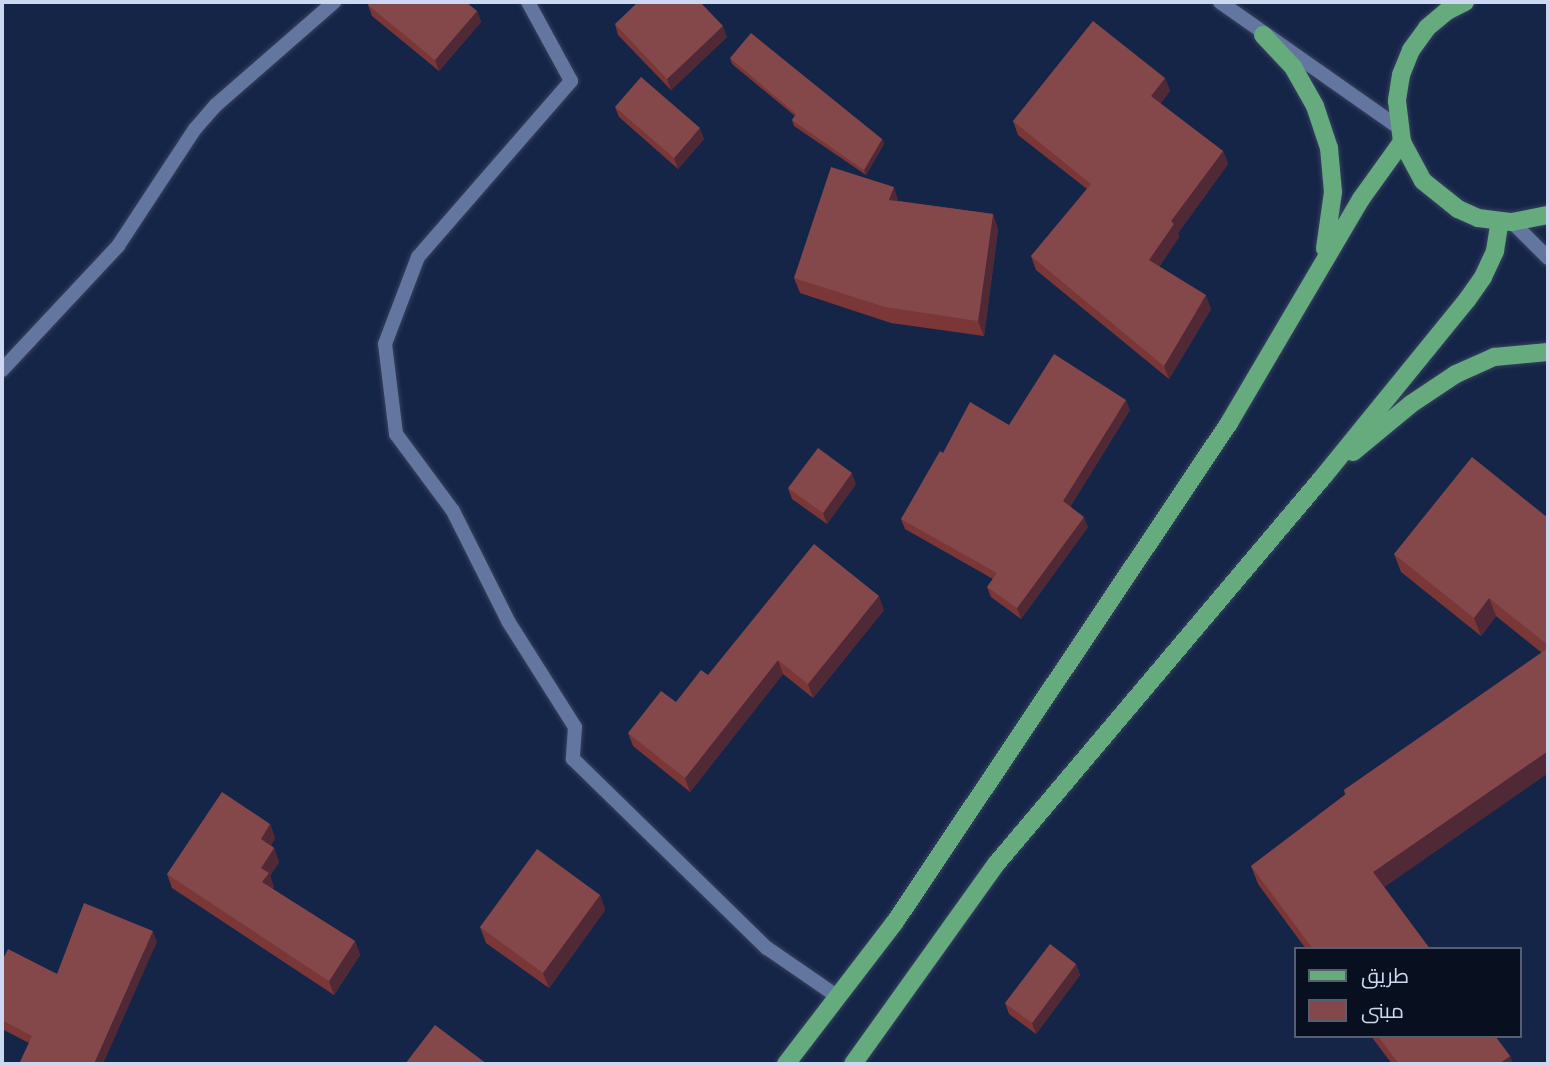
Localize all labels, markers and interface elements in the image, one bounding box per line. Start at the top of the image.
legend [1294,947,1522,1038]
text: طريق [1361,962,1409,989]
text: مبنى [1361,997,1404,1024]

